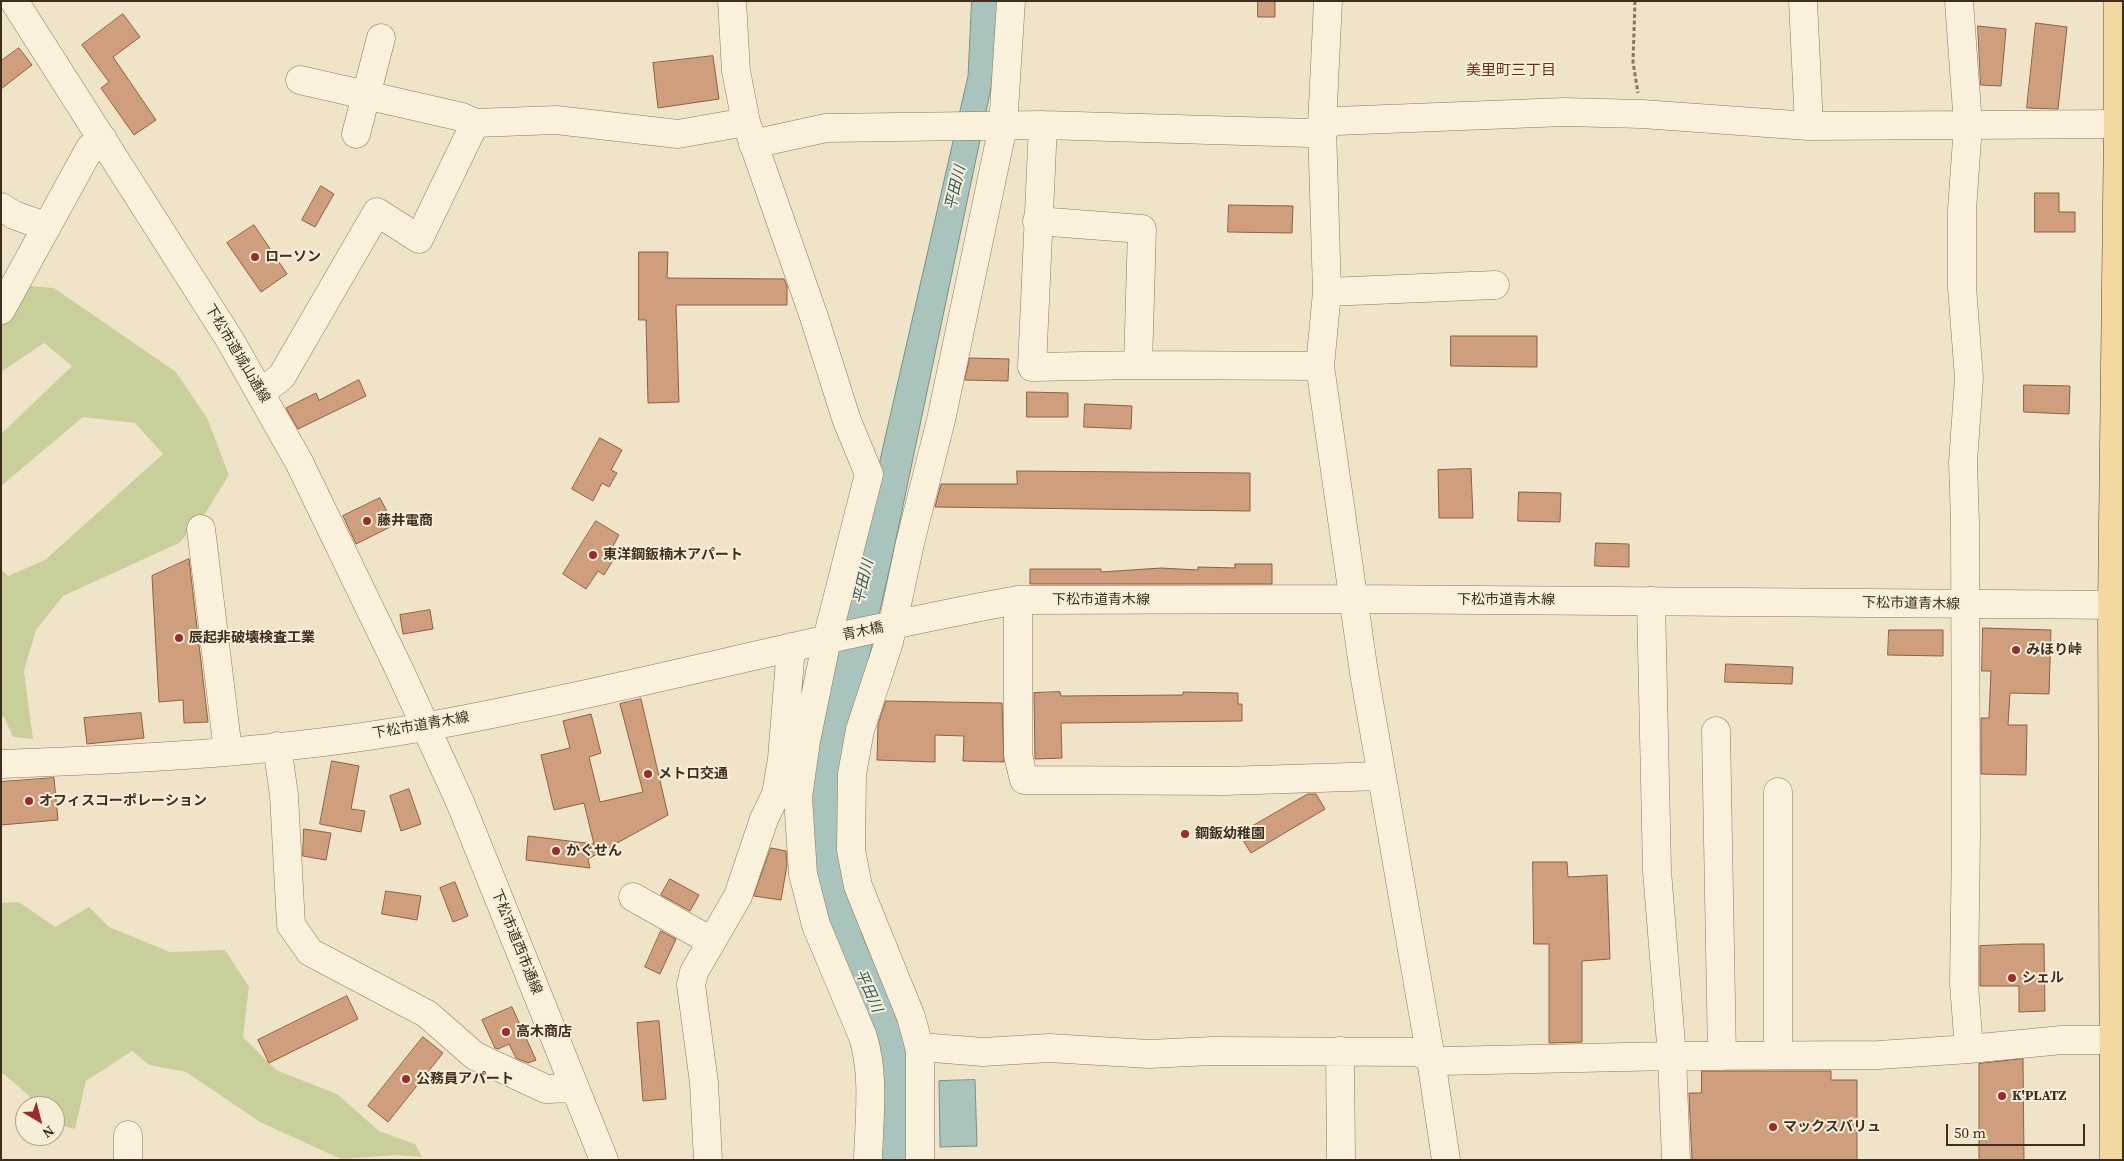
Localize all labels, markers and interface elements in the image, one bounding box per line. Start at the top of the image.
district label: 美里町三丁目 [1466,62,1556,80]
water label: 平田川 [942,164,970,212]
place label: ローソン [265,249,321,265]
marker: ローソン [249,251,261,263]
street label: 下松市道城山通線 [201,302,273,406]
place label: 藤井電商 [377,513,433,529]
marker: 藤井電商 [361,515,373,527]
place label: 東洋鋼鈑楠木アパート [603,547,743,563]
marker: 東洋鋼鈑楠木アパート [587,549,599,561]
water label: 平田川 [850,558,878,606]
street label: 下松市道青木線 [1052,592,1150,608]
street label: 下松市道青木線 [1457,592,1555,608]
street label: 下松市道青木線 [1862,595,1960,613]
street label: 青木橋 [841,619,885,645]
place label: 辰起非破壊検査工業 [189,630,315,646]
marker: 辰起非破壊検査工業 [173,632,185,644]
place label: みほり峠 [2026,642,2082,658]
marker: みほり峠 [2010,644,2022,656]
street label: 下松市道青木線 [371,709,471,743]
place label: メトロ交通 [658,766,728,782]
marker: メトロ交通 [642,768,654,780]
place label: オフィスコーポレーション [39,793,207,809]
marker: オフィスコーポレーション [23,795,35,807]
place label: 鋼鈑幼稚園 [1195,826,1265,842]
marker: 鋼鈑幼稚園 [1179,828,1191,840]
place label: かぐせん [566,843,622,859]
marker: かぐせん [550,845,562,857]
street label: 下松市道西市通線 [487,887,545,997]
water label: 平田川 [851,967,885,1015]
place label: シェル [2022,970,2064,986]
marker: シェル [2006,972,2018,984]
place label: 高木商店 [516,1024,572,1040]
marker: 高木商店 [500,1026,512,1038]
place label: 公務員アパート [416,1071,514,1087]
marker: 公務員アパート [400,1073,412,1085]
place label: K'PLATZ [2012,1088,2066,1104]
marker: K'PLATZ [1996,1090,2008,1102]
north arrow [15,1096,65,1146]
scale bar [1949,1114,2088,1146]
place label: マックスバリュ [1783,1119,1881,1135]
text: N [38,1121,59,1143]
marker: マックスバリュ [1767,1121,1779,1133]
text: 50 m [1954,1122,1986,1143]

